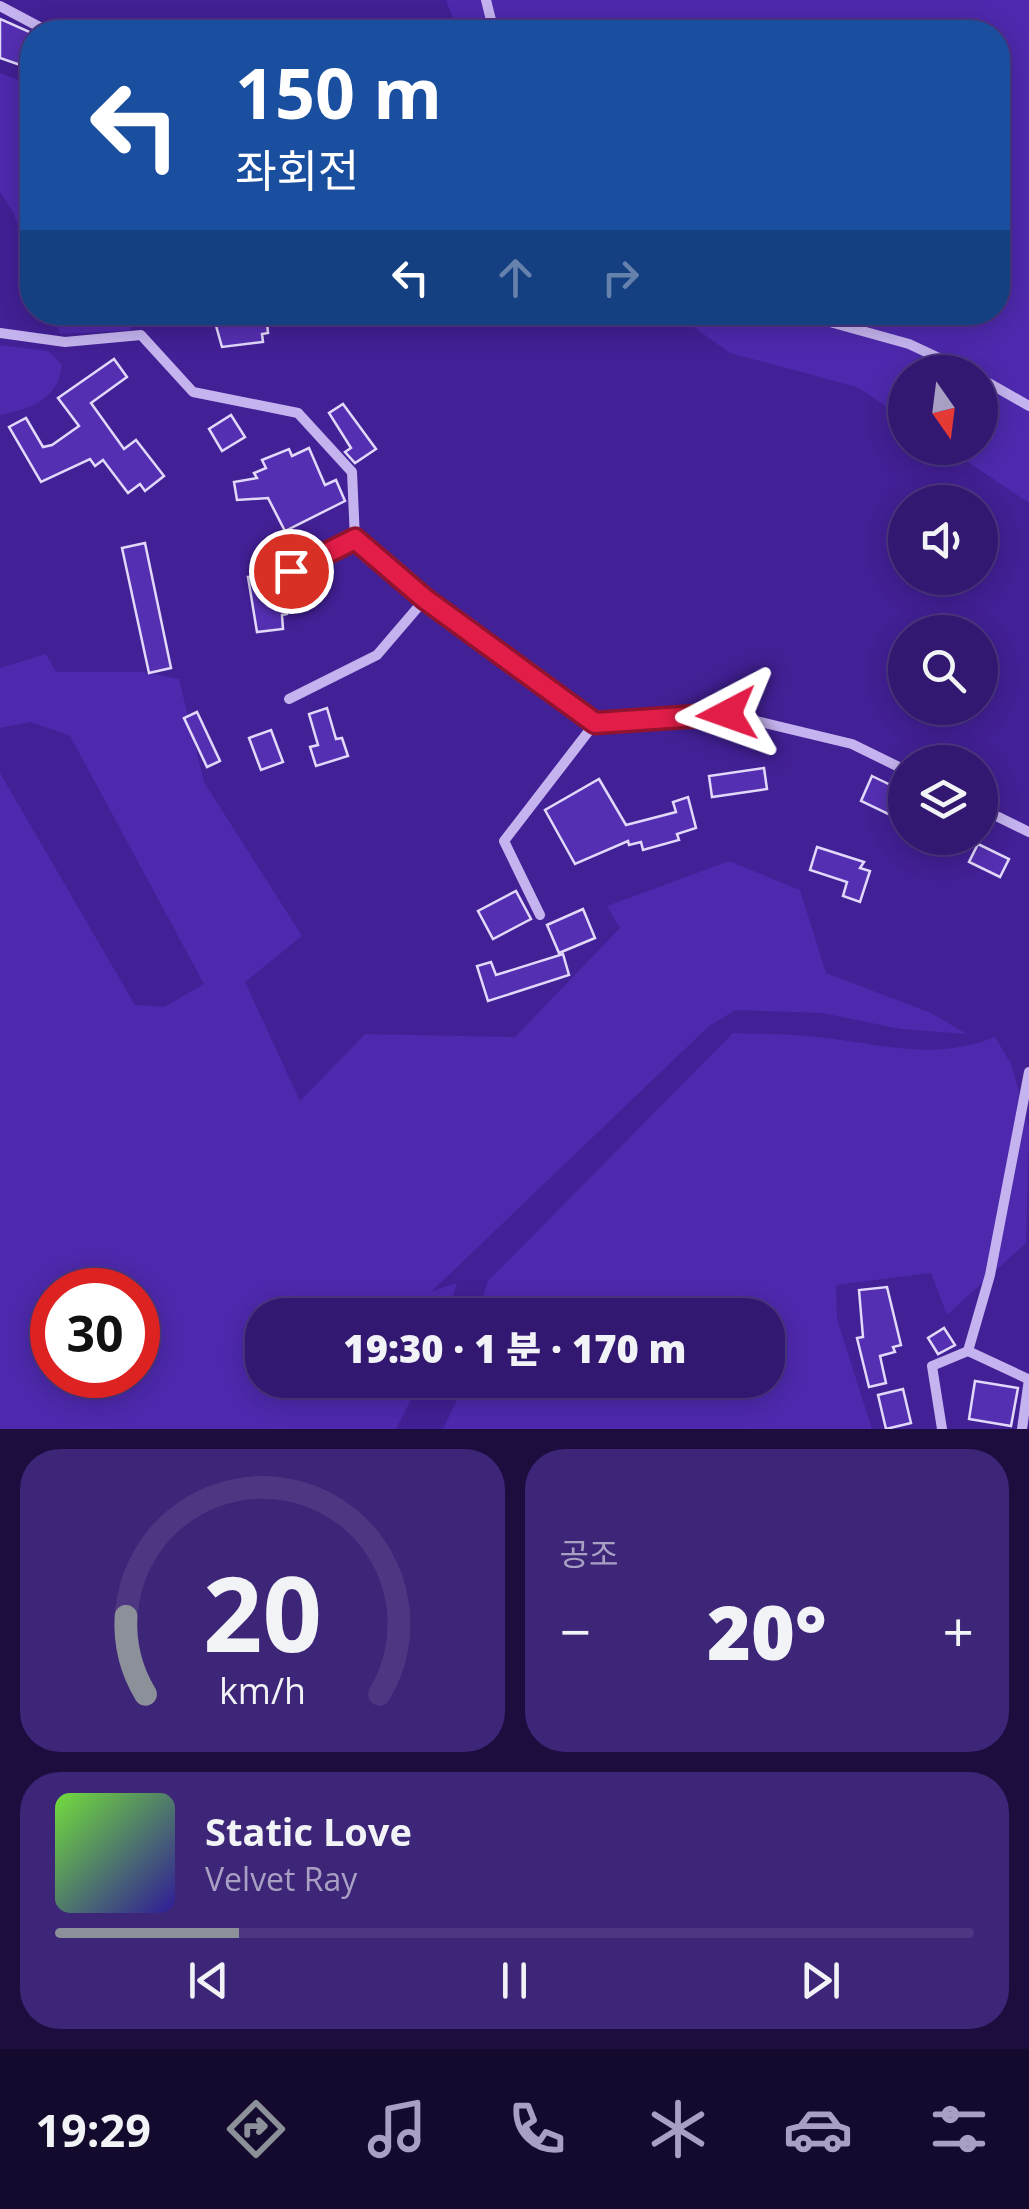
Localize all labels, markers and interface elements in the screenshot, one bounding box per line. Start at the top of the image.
text: 150 m [235,44,442,140]
icon: left [70,60,200,190]
text: 좌회전 [235,139,359,200]
icon: left [383,250,438,305]
icon: ahead [488,250,543,305]
icon: right [593,250,648,305]
north arrow [888,355,998,465]
map controls [888,355,998,855]
button: sound [888,485,998,595]
pin [249,529,334,614]
icon: arrive [264,544,319,599]
button: search [888,615,998,725]
position arrow [675,662,779,766]
button: layers [888,745,998,855]
speed limit sign: 30 [30,1268,160,1398]
text: 19:30 · 1 분 · 170 m [343,1322,687,1374]
text: 공조 [560,1532,618,1575]
text: 20 [203,1541,322,1682]
text: 20° [707,1580,827,1682]
text: − [560,1593,591,1668]
text: + [943,1593,974,1668]
text: km/h [219,1666,306,1714]
text: Static Love [205,1805,412,1857]
text: Velvet Ray [205,1857,357,1900]
icon: previous [181,1953,236,2008]
icon: pause [487,1953,542,2008]
icon: next [793,1953,848,2008]
icon: directions [221,2094,291,2164]
icon: music [362,2094,432,2164]
icon: phone [502,2094,572,2164]
icon: climate [643,2094,713,2164]
icon: car [783,2094,853,2164]
icon: filters [924,2094,994,2164]
text: 19:29 [35,2099,151,2160]

